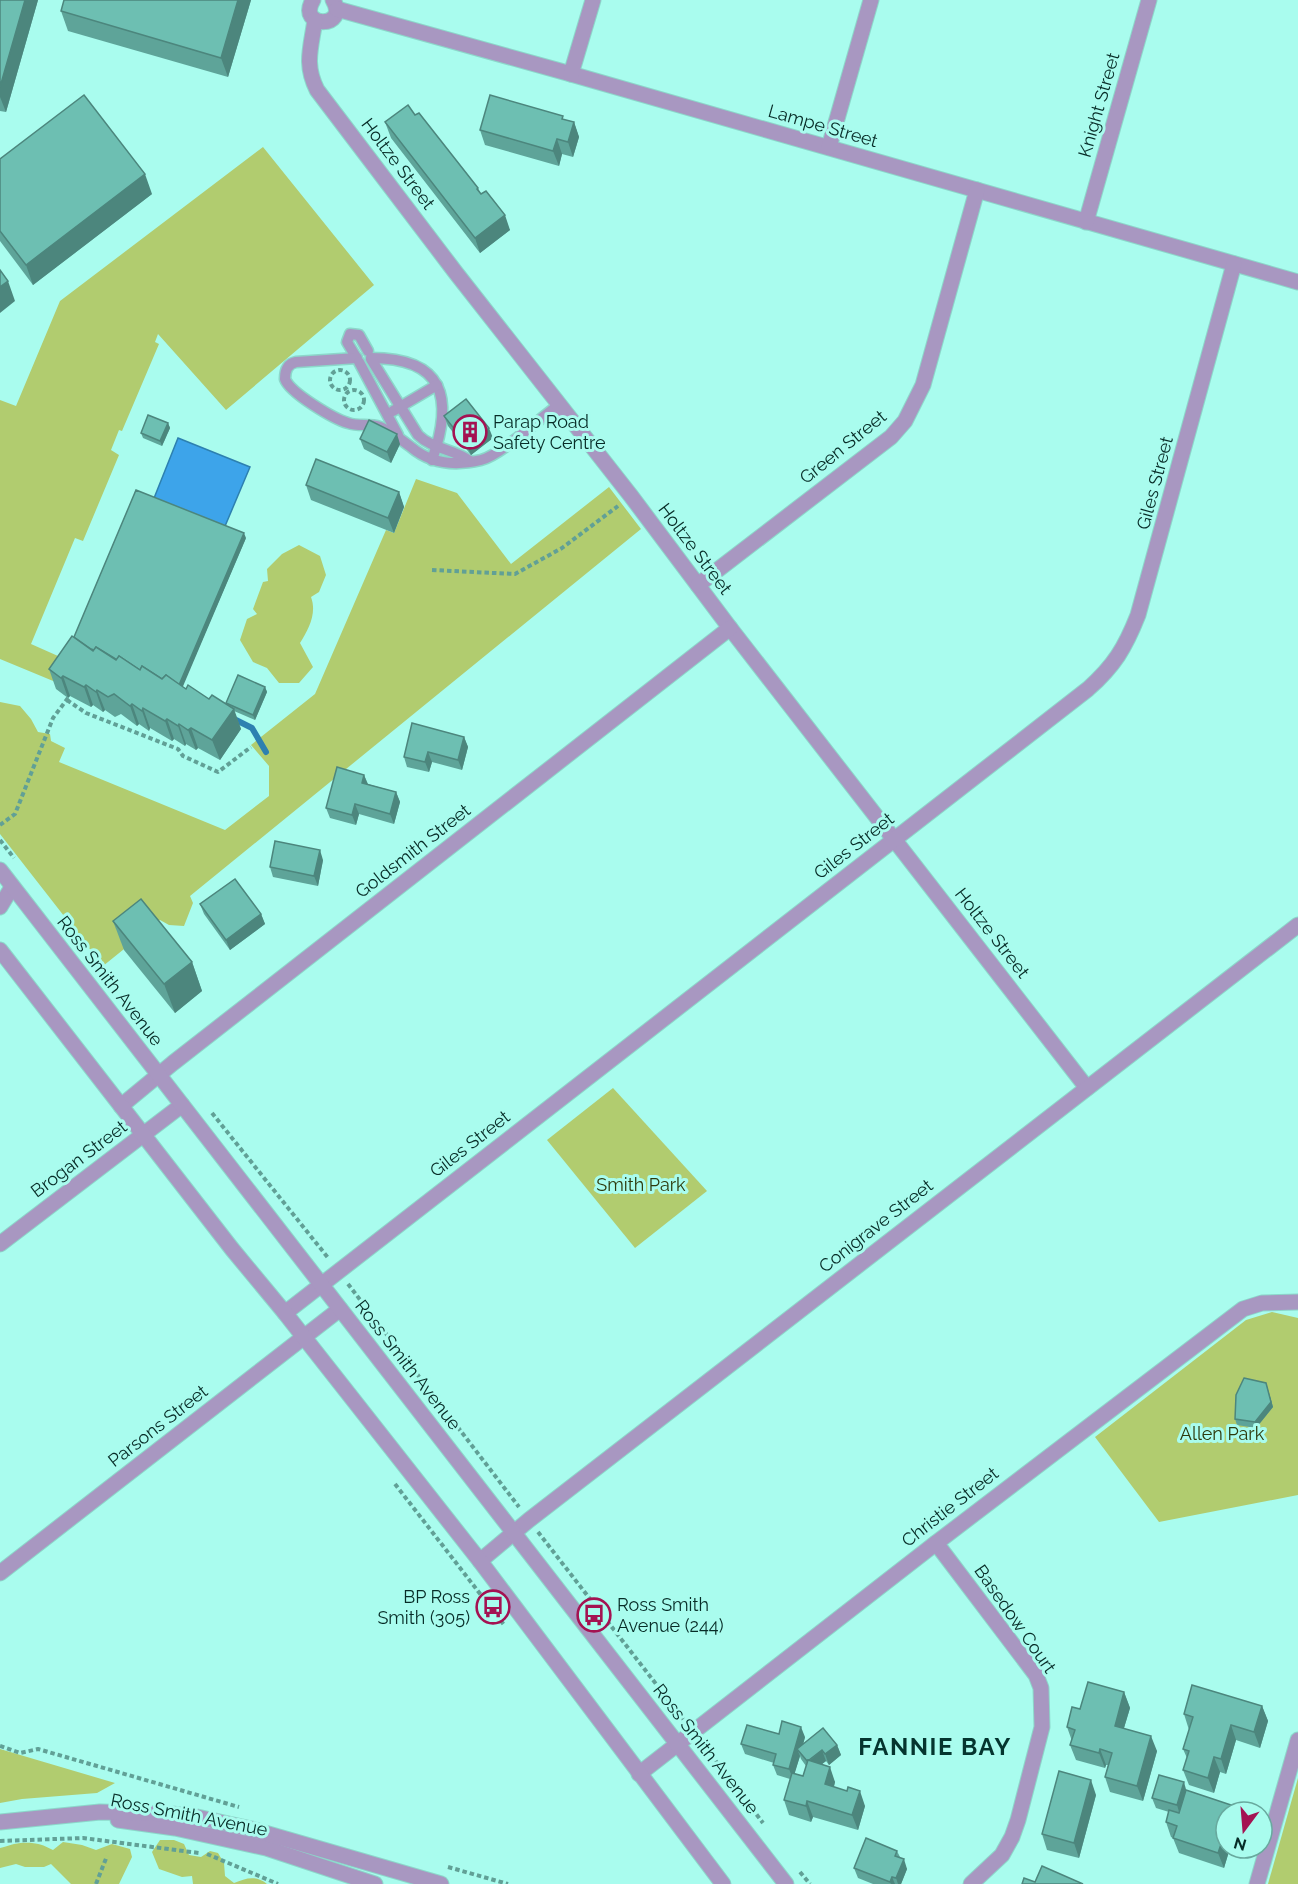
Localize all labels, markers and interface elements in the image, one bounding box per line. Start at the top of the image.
street label: Knight Street [1074,50,1124,160]
street label: Lampe Street [766,100,880,151]
street label: Holtze Street [357,114,439,213]
street label: Green Street [795,405,890,488]
place label: Parap Road Safety Centre [493,411,606,453]
building icon: Parap Road Safety Centre [452,414,488,450]
street label: Giles Street [1132,434,1177,532]
street label: Holtze Street [654,499,736,598]
street label: Goldsmith Street [351,799,474,902]
street label: Giles Street [810,808,898,883]
street label: Holtze Street [951,883,1034,982]
street label: Ross Smith Avenue [53,911,168,1050]
street label: Giles Street [426,1106,514,1181]
street label: Brogan Street [27,1116,131,1201]
park label: Smith Park [596,1174,686,1195]
street label: Conigrave Street [815,1175,937,1277]
street label: Ross Smith Avenue [351,1295,466,1434]
street label: Parsons Street [104,1380,212,1471]
park label: Allen Park [1180,1423,1265,1444]
street label: Christie Street [897,1462,1002,1551]
street label: Basedow Court [970,1560,1061,1677]
place label: BP Ross Smith (305) [377,1586,470,1628]
bus stop icon: BP Ross Smith (305) [475,1589,511,1625]
place label: Ross Smith Avenue (244) [617,1594,724,1636]
bus stop icon: Ross Smith Avenue (244) [576,1597,612,1633]
street label: Ross Smith Avenue [649,1679,764,1818]
district label: FANNIE BAY [858,1732,1012,1761]
street label: Ross Smith Avenue [109,1789,270,1840]
north arrow [1214,1800,1274,1860]
text: N [1232,1833,1248,1855]

